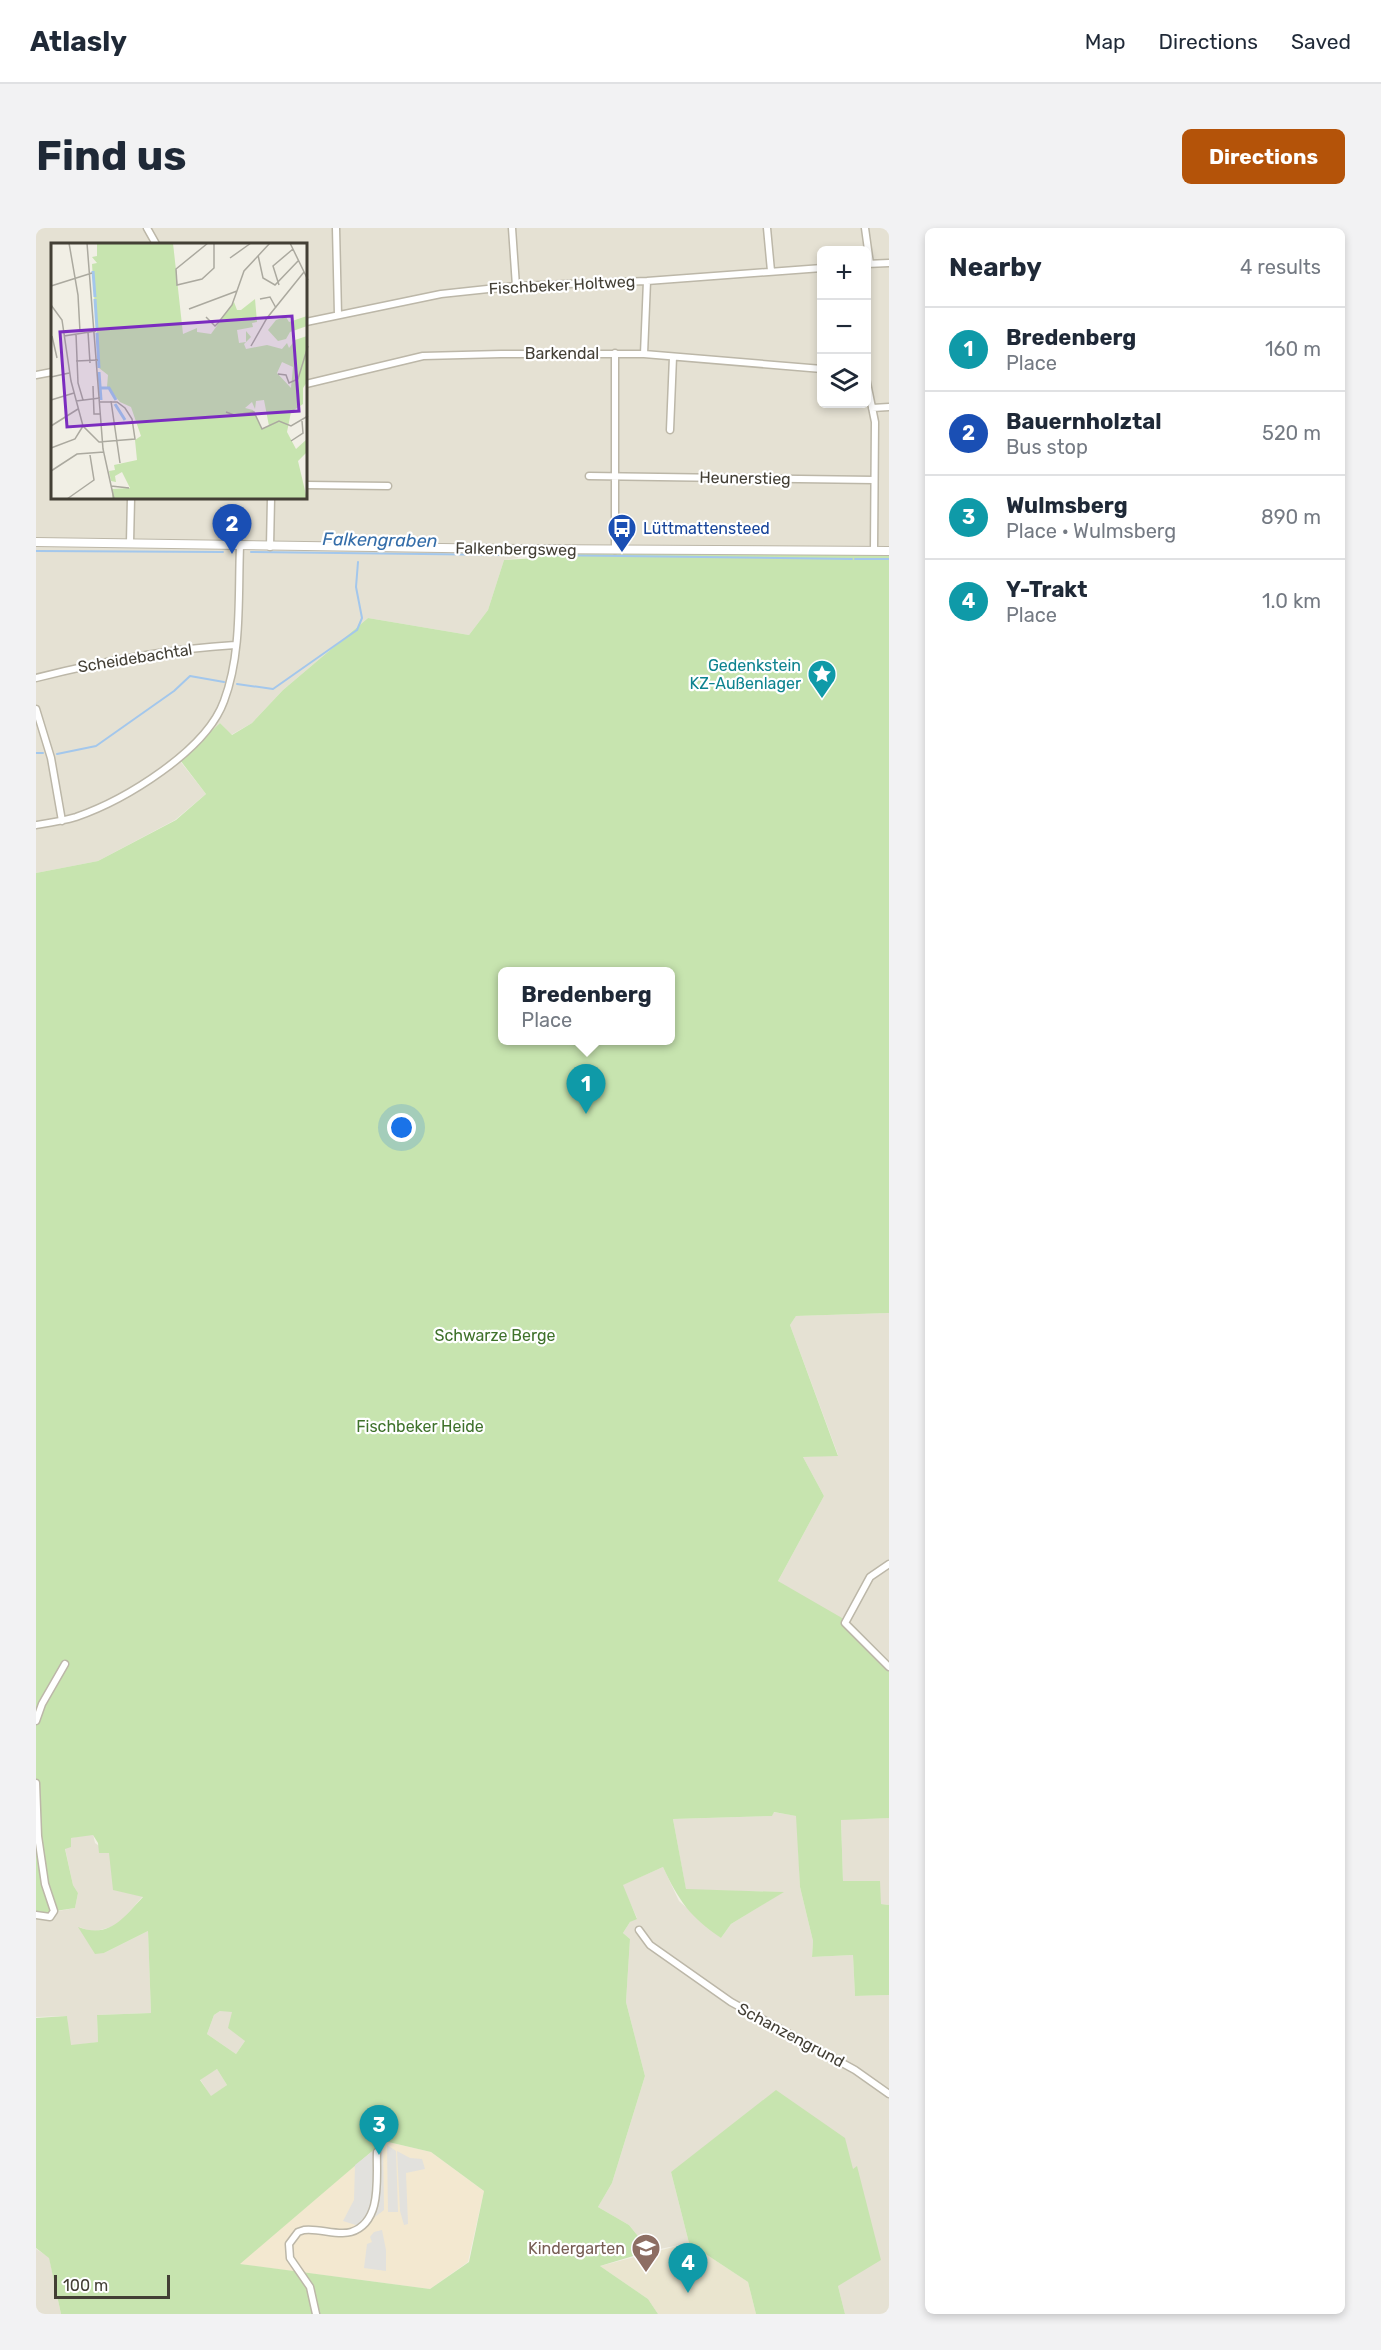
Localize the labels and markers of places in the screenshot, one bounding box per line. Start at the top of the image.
pin: 2 [212,504,252,554]
bus stop icon: Lüttmattensteed [606,512,638,554]
place label: Lüttmattensteed [643,519,770,538]
place label: Gedenkstein KZ-Außenlager [690,656,801,693]
place icon: Gedenkstein KZ-Außenlager [806,658,838,700]
pin: 1 [566,1064,606,1114]
pin: 3 [360,2106,398,2155]
school or university icon: Kindergarten [630,2232,662,2274]
place label: Kindergarten [528,2239,625,2258]
pin: 4 [668,2244,708,2293]

